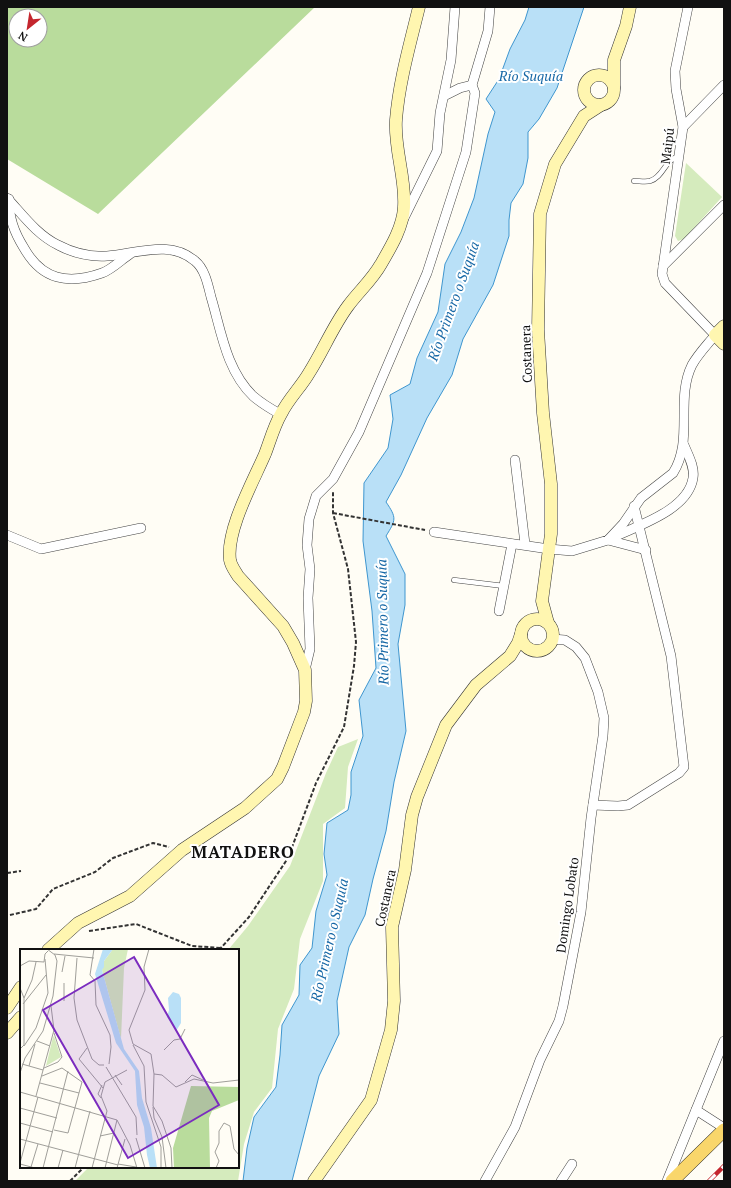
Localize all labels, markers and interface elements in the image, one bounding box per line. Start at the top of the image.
north arrow [8,8,48,48]
text: N [15,28,30,45]
water label: Río Suquía [498,66,563,85]
street label: Maipú [656,126,678,165]
water label: Río Primero o Suquía [422,239,483,364]
street label: Costanera [516,324,536,383]
water label: Río Primero o Suquía [371,559,393,686]
district label: MATADERO [191,840,295,863]
street label: Domingo Lobato [551,856,583,954]
street label: Costanera [370,867,400,928]
water label: Río Primero o Suquía [305,877,352,1004]
inset map [20,949,239,1168]

